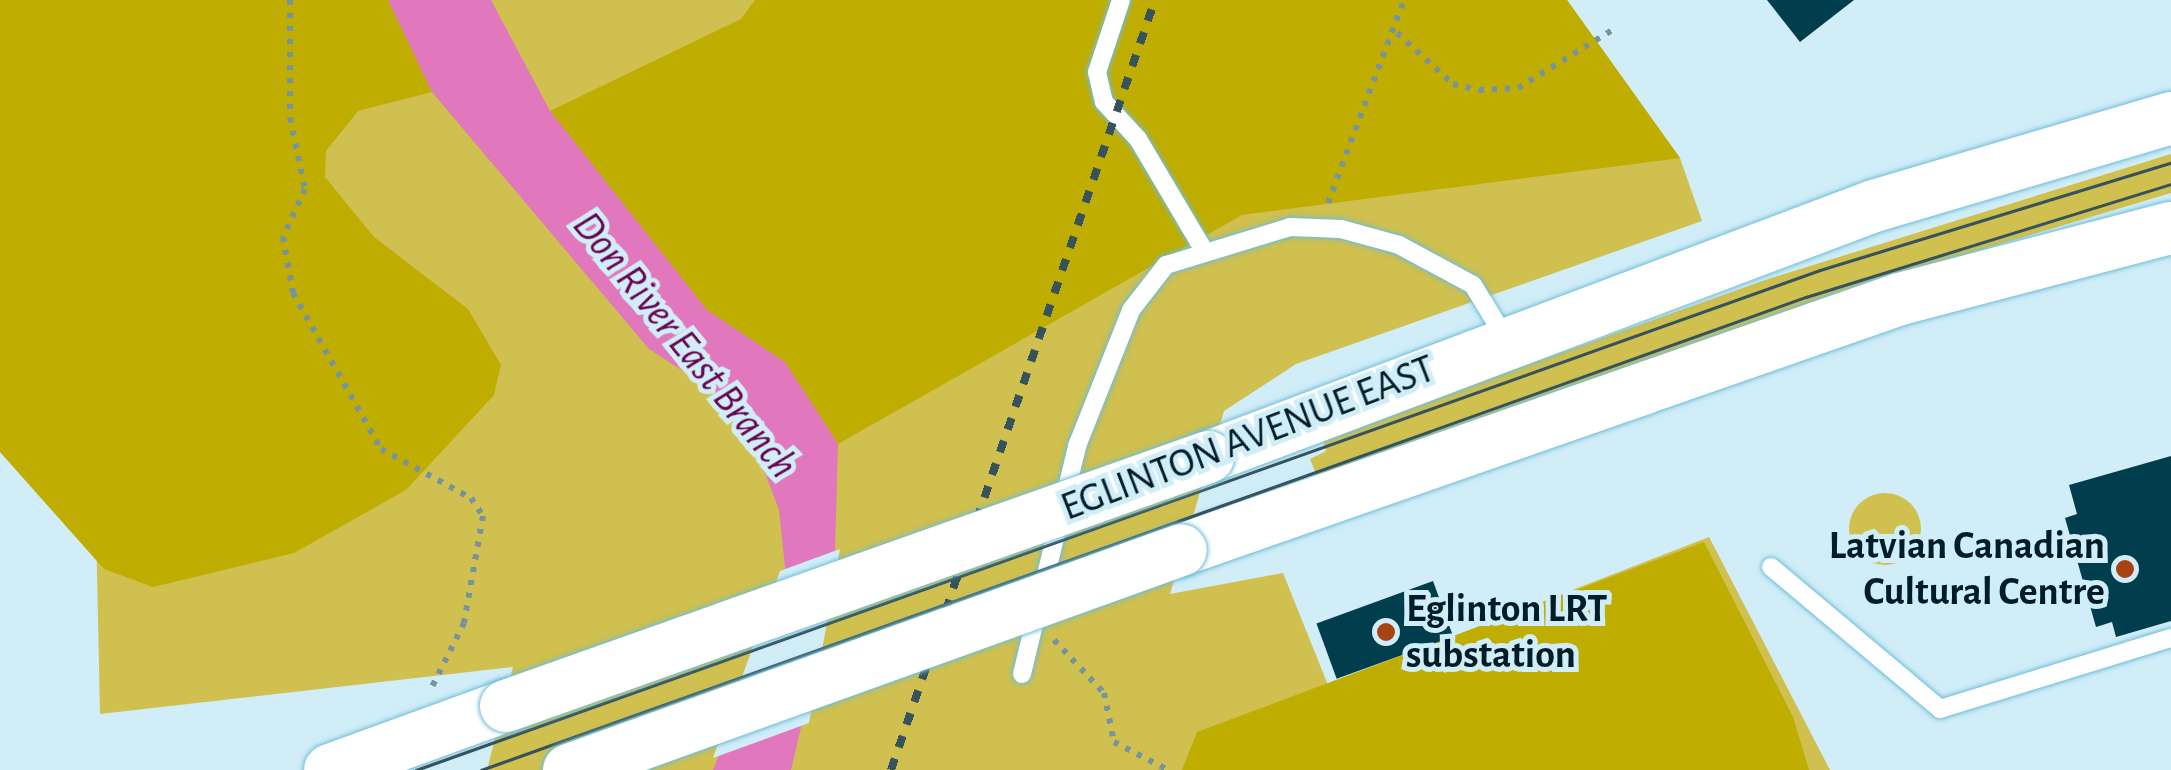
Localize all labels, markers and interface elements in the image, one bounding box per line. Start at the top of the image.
water label: Don River East Branch [562,201,808,489]
street label: EGLINTON AVENUE EAST [1054,345,1442,531]
place label: Latvian Canadian Cultural Centre [1829,522,2105,616]
marker: Latvian Canadian Cultural Centre [2114,558,2136,580]
place label: Eglinton LRT substation [1406,585,1607,679]
marker: Eglinton LRT substation [1375,621,1397,643]

